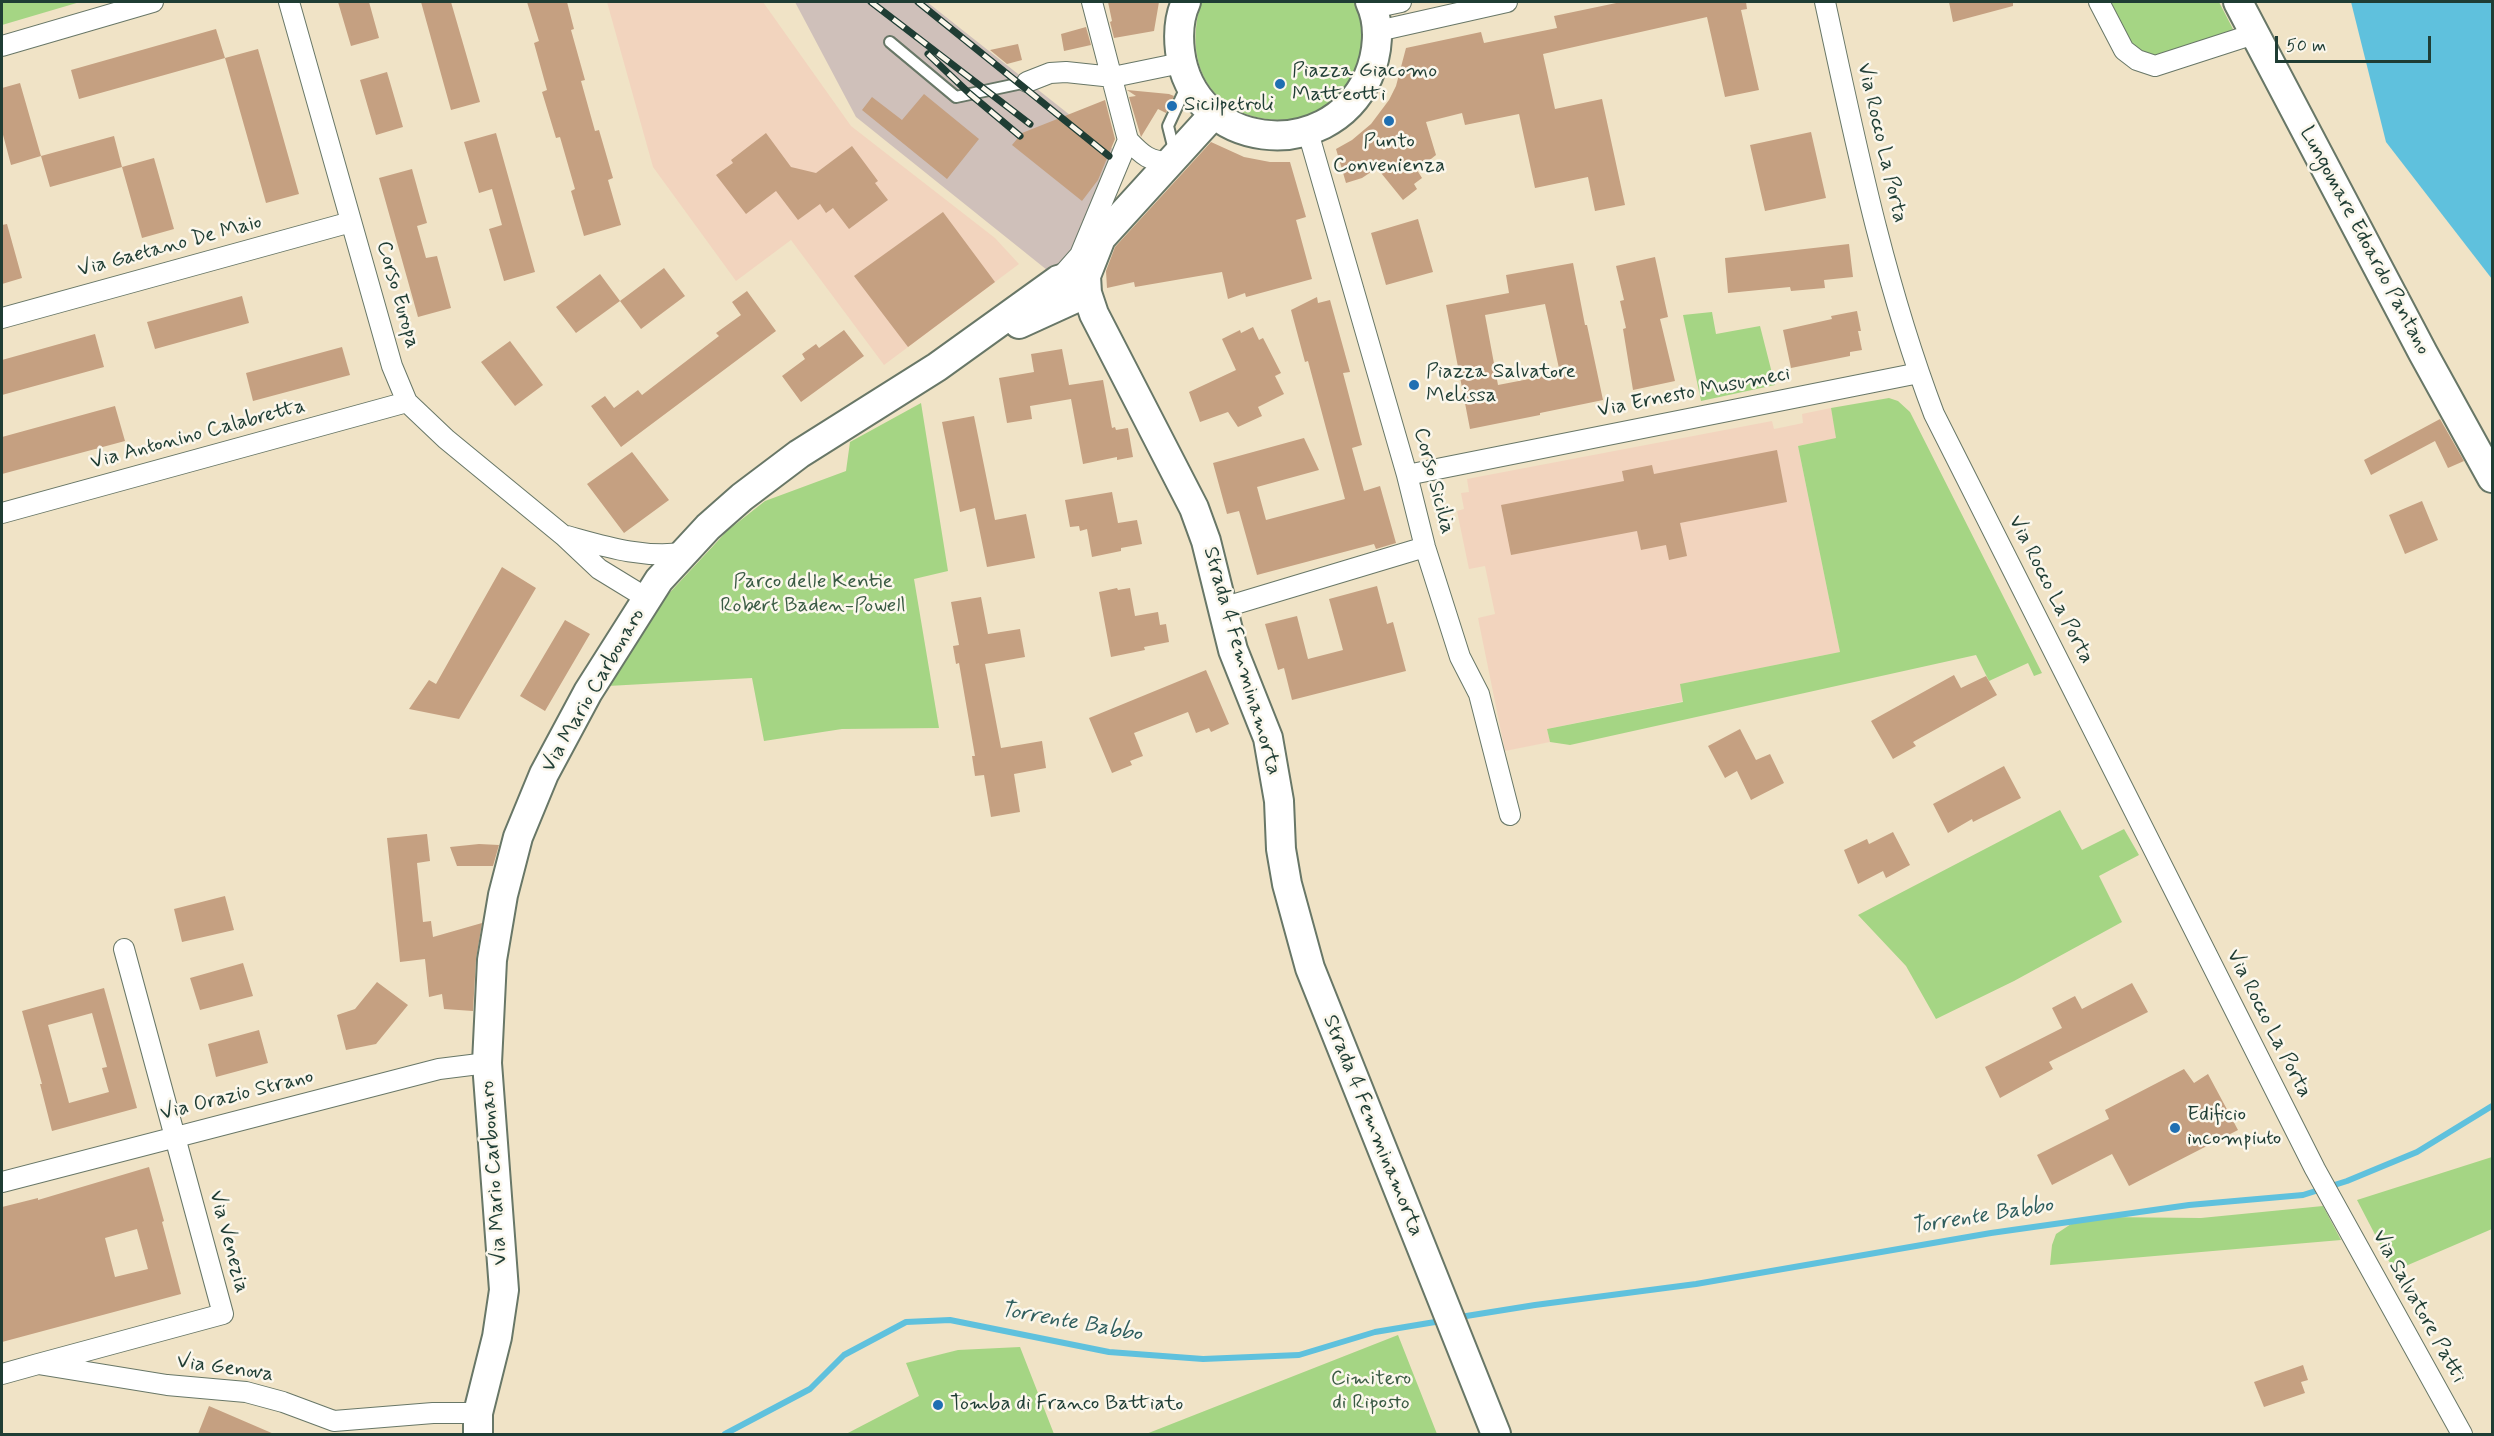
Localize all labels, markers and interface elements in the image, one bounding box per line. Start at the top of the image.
scale bar [2278,24,2434,62]
text: 50 m [2286,34,2326,58]
place label: Piazza Giacomo Matteotti [1292,59,1437,109]
street label: Via Rocco La Porta [1850,61,1912,225]
marker: Piazza Giacomo Matteotti [1273,77,1287,91]
place label: Sicilpetroli [1184,93,1274,119]
marker: Sicilpetroli [1165,99,1179,113]
marker: Punto Convenienza [1382,114,1396,128]
street label: Lungomare Edoardo Pantano [2293,123,2435,359]
place label: Punto Convenienza [1333,130,1445,180]
street label: Via Gaetano De Maio [75,210,265,284]
street label: Corso Europa [370,238,424,352]
place label: Piazza Salvatore Melissa [1426,360,1576,410]
street label: Via Ernesto Musumeci [1596,362,1792,424]
marker: Piazza Salvatore Melissa [1407,378,1421,392]
street label: Via Antonino Calabretta [88,394,308,476]
street label: Corso Sicilia [1407,425,1459,537]
street label: Via Rocco La Porta [2002,512,2098,668]
street label: Strada 4 Femminamorta [1196,544,1286,778]
park label: Parco delle Kentie Robert Baden-Powell [720,570,906,620]
street label: Via Mario Carbonaro [537,605,651,777]
street label: Via Rocco La Porta [2220,946,2316,1102]
street label: Strada 4 Femminamorta [1316,1012,1428,1240]
street label: Via Orazio Strano [158,1065,316,1127]
street label: Via Mario Carbonaro [476,1080,514,1266]
place label: Edificio incompiuto [2187,1103,2281,1153]
marker: Edificio incompiuto [2168,1121,2182,1135]
street label: Via Venezia [202,1188,254,1296]
water label: Torrente Babbo [1909,1193,2055,1241]
street label: Via Salvatore Patti [2366,1226,2470,1388]
water label: Torrente Babbo [998,1298,1144,1348]
street label: Via Genova [175,1350,275,1388]
park label: Cimitero di Riposto [1331,1367,1411,1417]
place label: Tomba di Franco Battiato [950,1392,1183,1418]
marker: Tomba di Franco Battiato [931,1398,945,1412]

